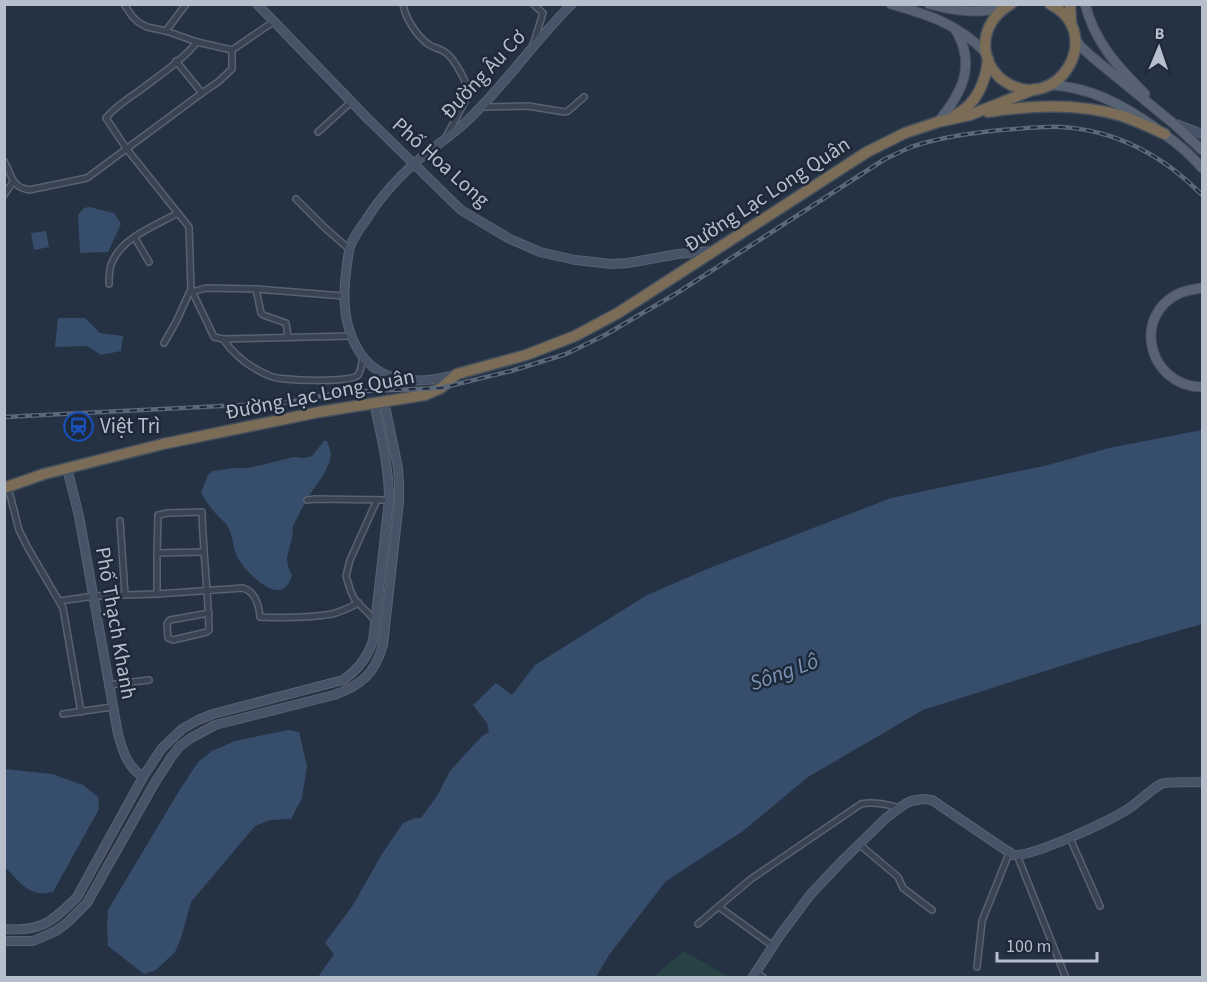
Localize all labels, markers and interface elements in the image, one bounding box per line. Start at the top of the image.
north arrow [1129,18,1189,78]
street label: Đường Âu Cơ [434,23,532,125]
text: B [1154,23,1165,45]
street label: Phố Hoa Long [386,110,497,214]
street label: Đường Lạc Long Quân [678,129,856,259]
street label: Đường Lạc Long Quân [223,361,417,427]
station icon: Việt Trì [63,410,95,442]
place label: Việt Trì [100,411,160,441]
street label: Phố Thạch Khanh [88,544,144,702]
water label: Sông Lô [745,645,823,699]
scale bar [997,925,1098,963]
text: 100 m [1006,934,1051,959]

